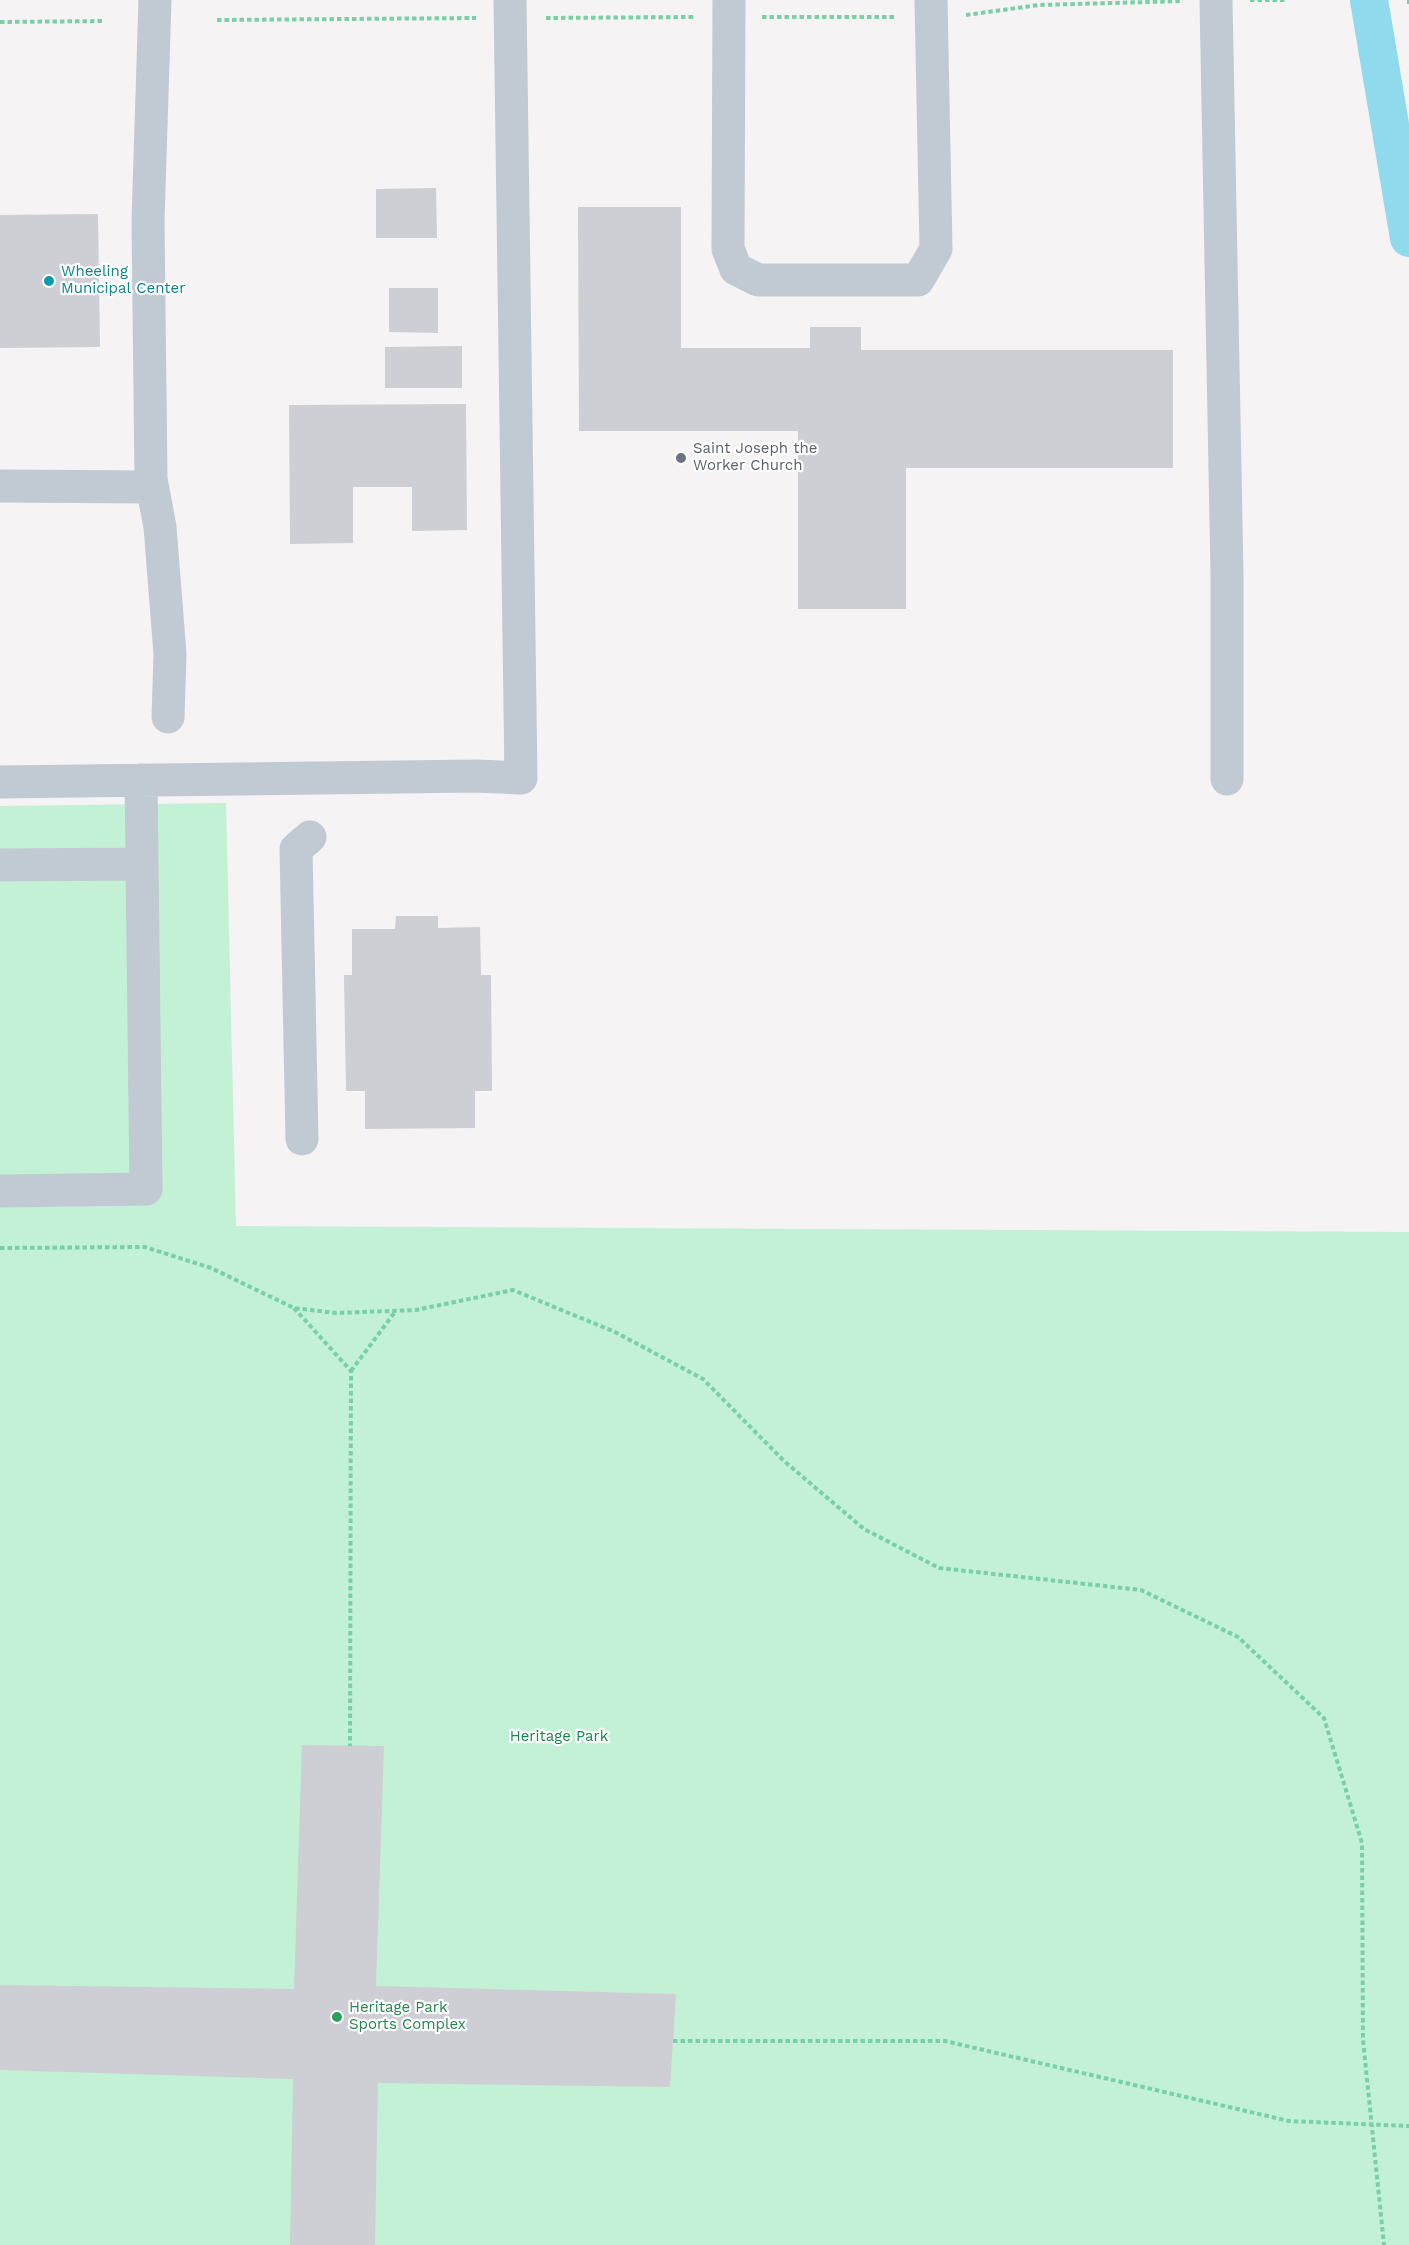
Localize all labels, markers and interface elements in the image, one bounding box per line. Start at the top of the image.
place label: Wheeling Municipal Center [61,263,185,298]
marker: Wheeling Municipal Center [42,274,56,288]
place label: Saint Joseph the Worker Church [693,440,817,475]
marker: Saint Joseph the Worker Church [674,451,688,465]
park label: Heritage Park [510,1728,608,1746]
place label: Heritage Park Sports Complex [349,1999,466,2034]
marker: Heritage Park Sports Complex [330,2010,344,2024]

